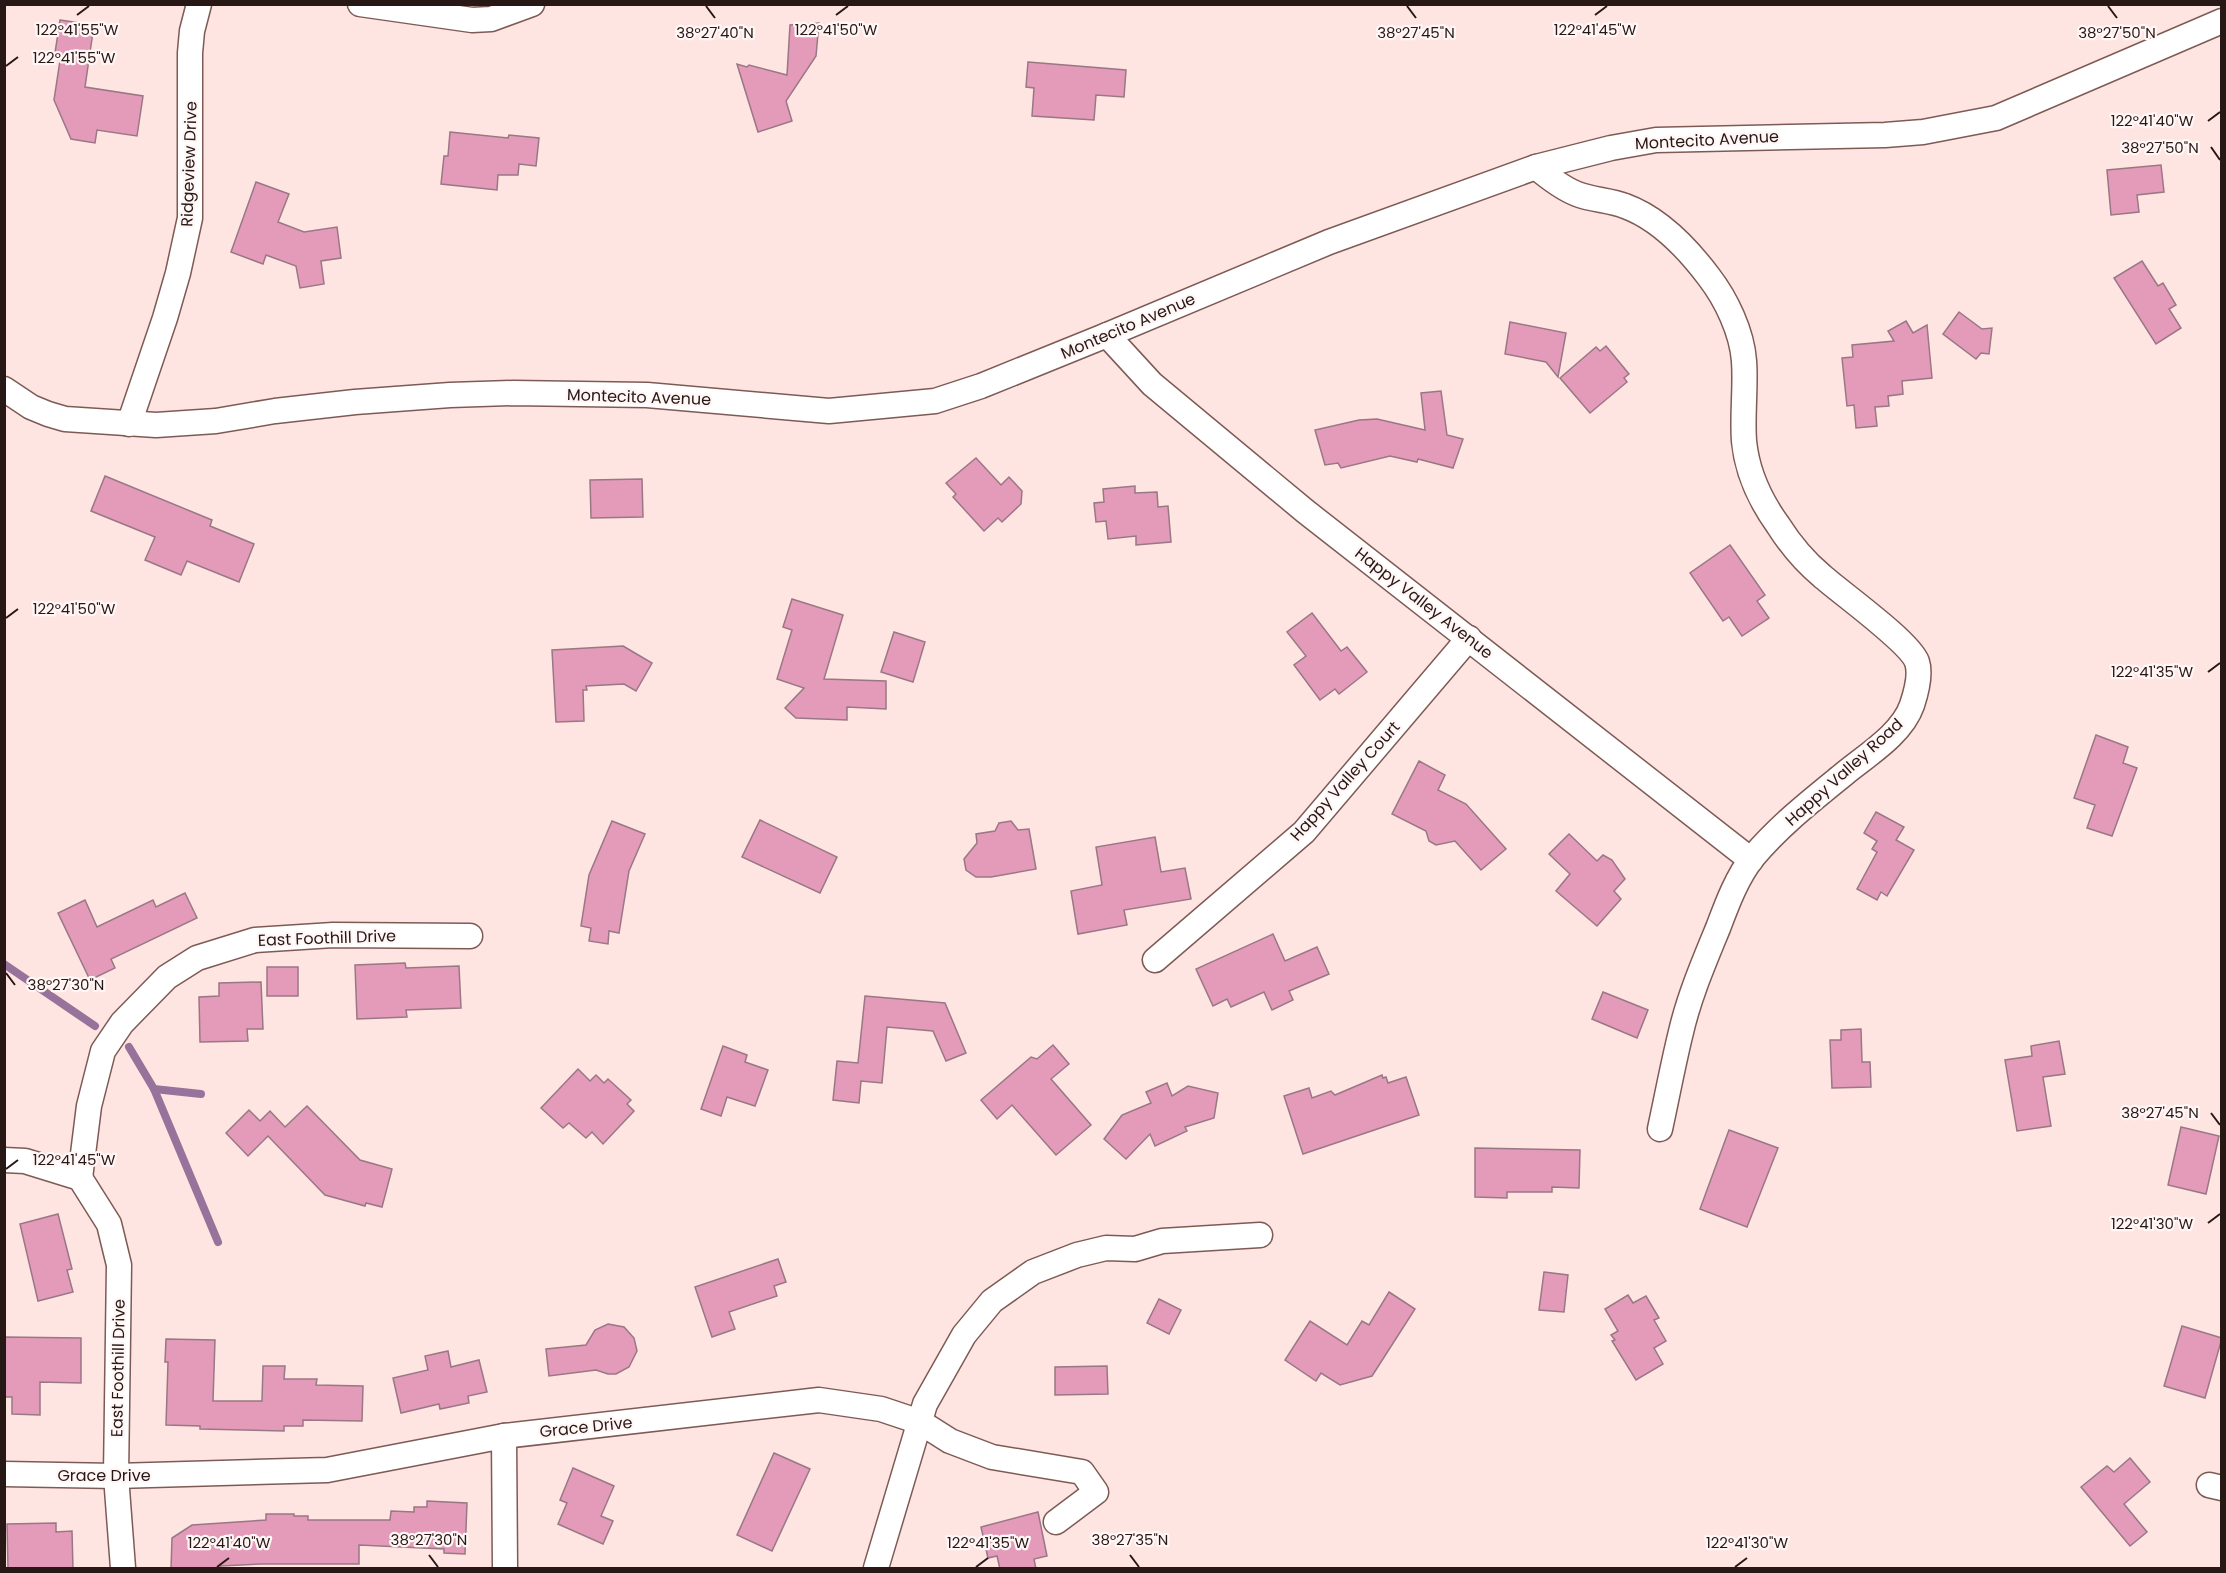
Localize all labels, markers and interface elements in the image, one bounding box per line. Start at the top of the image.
text: 122°41'55"W [36,19,119,40]
text: 122°41'50"W [795,19,878,40]
text: 122°41'45"W [1554,19,1637,40]
text: 38°27'40"N [676,22,754,43]
text: 38°27'45"N [1377,22,1455,43]
text: 38°27'50"N [2078,22,2156,43]
text: 122°41'55"W [33,47,116,68]
street label: Ridgeview Drive [175,101,203,227]
text: 122°41'40"W [2111,110,2194,131]
street label: Montecito Avenue [1634,125,1780,155]
text: 38°27'50"N [2121,137,2199,158]
street label: Montecito Avenue [1057,287,1199,365]
street label: Montecito Avenue [567,383,711,411]
street label: Happy Valley Avenue [1350,542,1498,664]
text: 122°41'50"W [33,598,116,619]
text: 122°41'35"W [2111,661,2193,682]
street label: Happy Valley Road [1780,713,1908,831]
street label: Happy Valley Court [1285,716,1405,846]
street label: East Foothill Drive [258,924,397,952]
text: 38°27'30"N [28,974,104,995]
text: 38°27'45"N [2121,1102,2199,1123]
text: 122°41'45"W [33,1149,116,1170]
text: 122°41'30"W [2111,1213,2193,1234]
street label: East Foothill Drive [105,1299,131,1437]
street label: Grace Drive [538,1411,634,1443]
street label: Grace Drive [57,1464,151,1487]
text: 38°27'30"N [391,1529,467,1550]
text: 38°27'35"N [1092,1529,1168,1550]
text: 122°41'40"W [188,1532,271,1553]
text: 122°41'35"W [947,1532,1029,1553]
text: 122°41'30"W [1706,1532,1788,1553]

